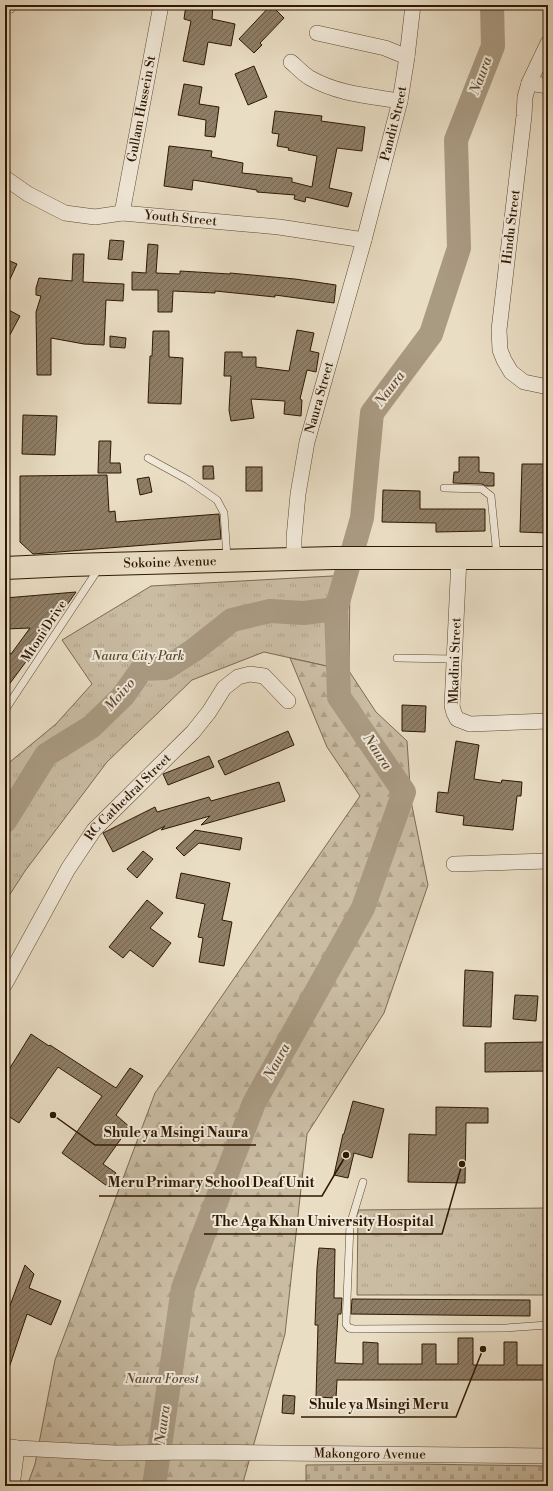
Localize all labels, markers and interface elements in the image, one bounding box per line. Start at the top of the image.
street label: Gullam Hussein St [124,54,159,163]
water label: Naura [465,54,497,99]
street label: Pandit Street [377,85,410,163]
street label: Hindu Street [498,188,524,265]
street label: Youth Street [143,207,218,229]
street label: Naura Street [302,360,337,435]
water label: Naura [370,368,409,411]
street label: Sokoine Avenue [123,553,217,572]
street label: Mtoni Drive [18,596,70,665]
street label: Mkadini Street [445,617,465,705]
park label: Naura City Park [91,648,185,664]
water label: Moivo [101,675,139,715]
water label: Naura [358,730,396,774]
street label: RC Cathedral Street [81,750,175,844]
water label: Naura [259,1040,295,1085]
callout: Shule ya Msingi Naura [95,1119,256,1145]
text: Shule ya Msingi Naura [104,1124,249,1142]
callout: Meru Primary School Deaf Unit [99,1170,322,1196]
text: Meru Primary School Deaf Unit [108,1174,316,1192]
callout: The Aga Khan University Hospital [204,1208,442,1234]
text: The Aga Khan University Hospital [212,1213,434,1231]
park label: Naura Forest [124,1371,200,1387]
callout: Shule ya Msingi Meru [301,1391,456,1417]
text: Shule ya Msingi Meru [309,1396,449,1414]
water label: Naura [151,1404,175,1447]
street label: Makongoro Avenue [314,1445,426,1463]

